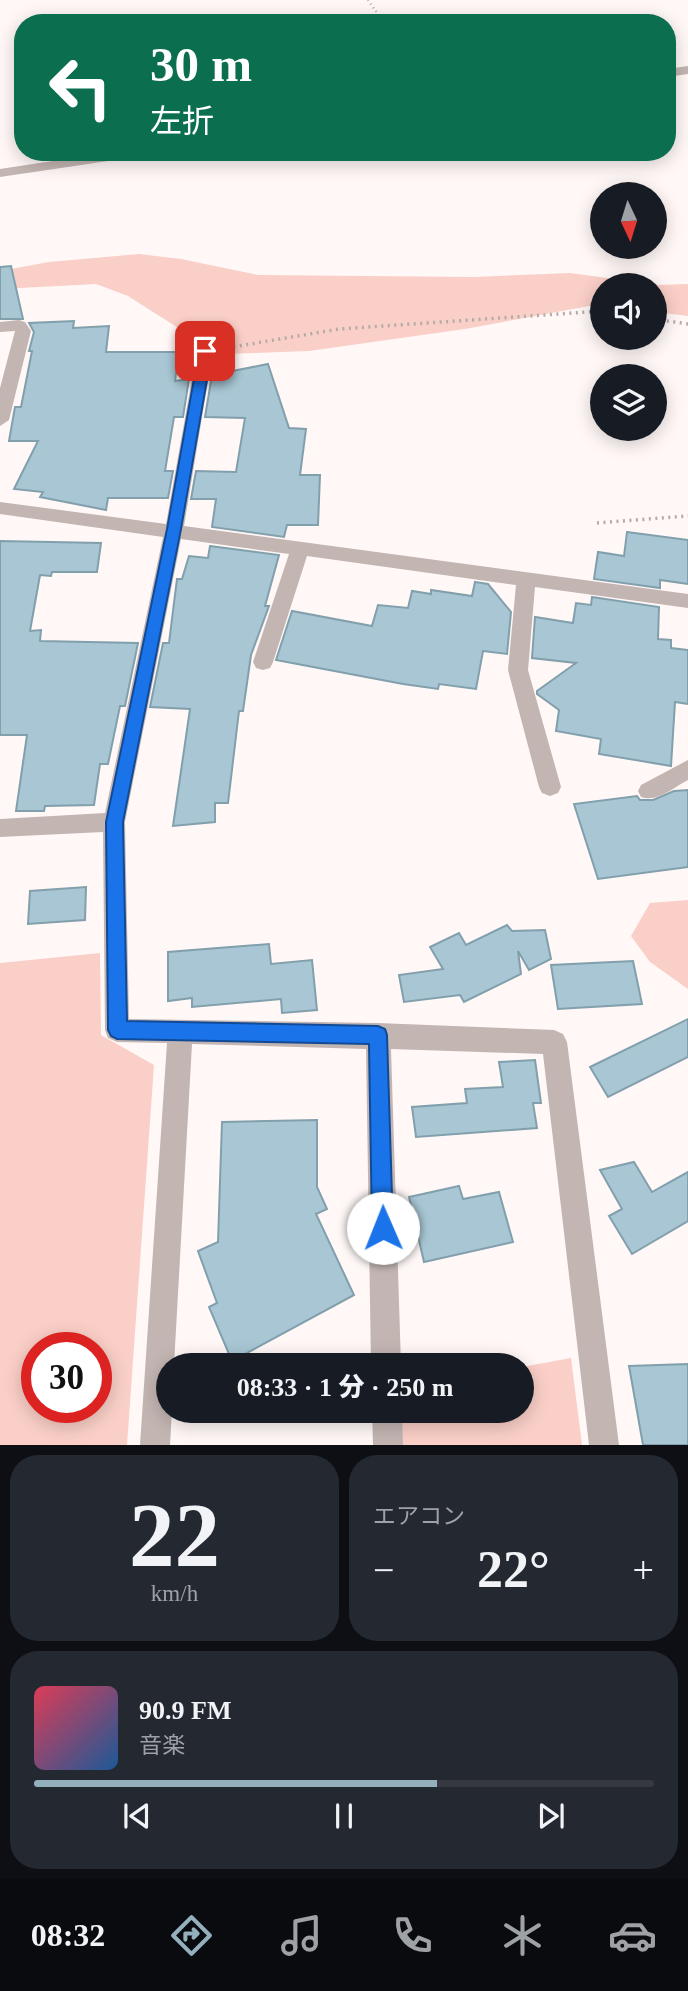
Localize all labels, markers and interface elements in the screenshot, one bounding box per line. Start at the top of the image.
text: 30 m [150,37,252,92]
icon: left [35,42,126,133]
text: 左折 [150,103,214,139]
north arrow [590,182,667,259]
map controls [590,182,667,441]
button: sound [590,273,667,350]
pin [175,321,235,381]
icon: arrive [186,332,224,370]
button: layers [590,364,667,441]
position arrow [346,1191,420,1265]
speed limit sign: 30 [21,1332,112,1423]
text: 08:33 · 1 分 · 250 m [237,1373,453,1402]
text: 22 [129,1485,220,1586]
text: エアコン [373,1504,465,1529]
text: 22° [477,1541,550,1598]
text: − [373,1549,394,1591]
text: + [633,1549,654,1591]
text: km/h [151,1581,198,1606]
text: 90.9 FM [139,1696,231,1725]
text: 音楽 [139,1733,185,1758]
icon: previous [118,1797,156,1835]
icon: pause [325,1797,363,1835]
icon: next [532,1797,570,1835]
icon: directions [167,1911,216,1960]
icon: music [277,1911,326,1960]
icon: phone [388,1911,437,1960]
icon: climate [498,1911,547,1960]
icon: car [608,1911,657,1960]
text: 08:32 [31,1917,105,1953]

